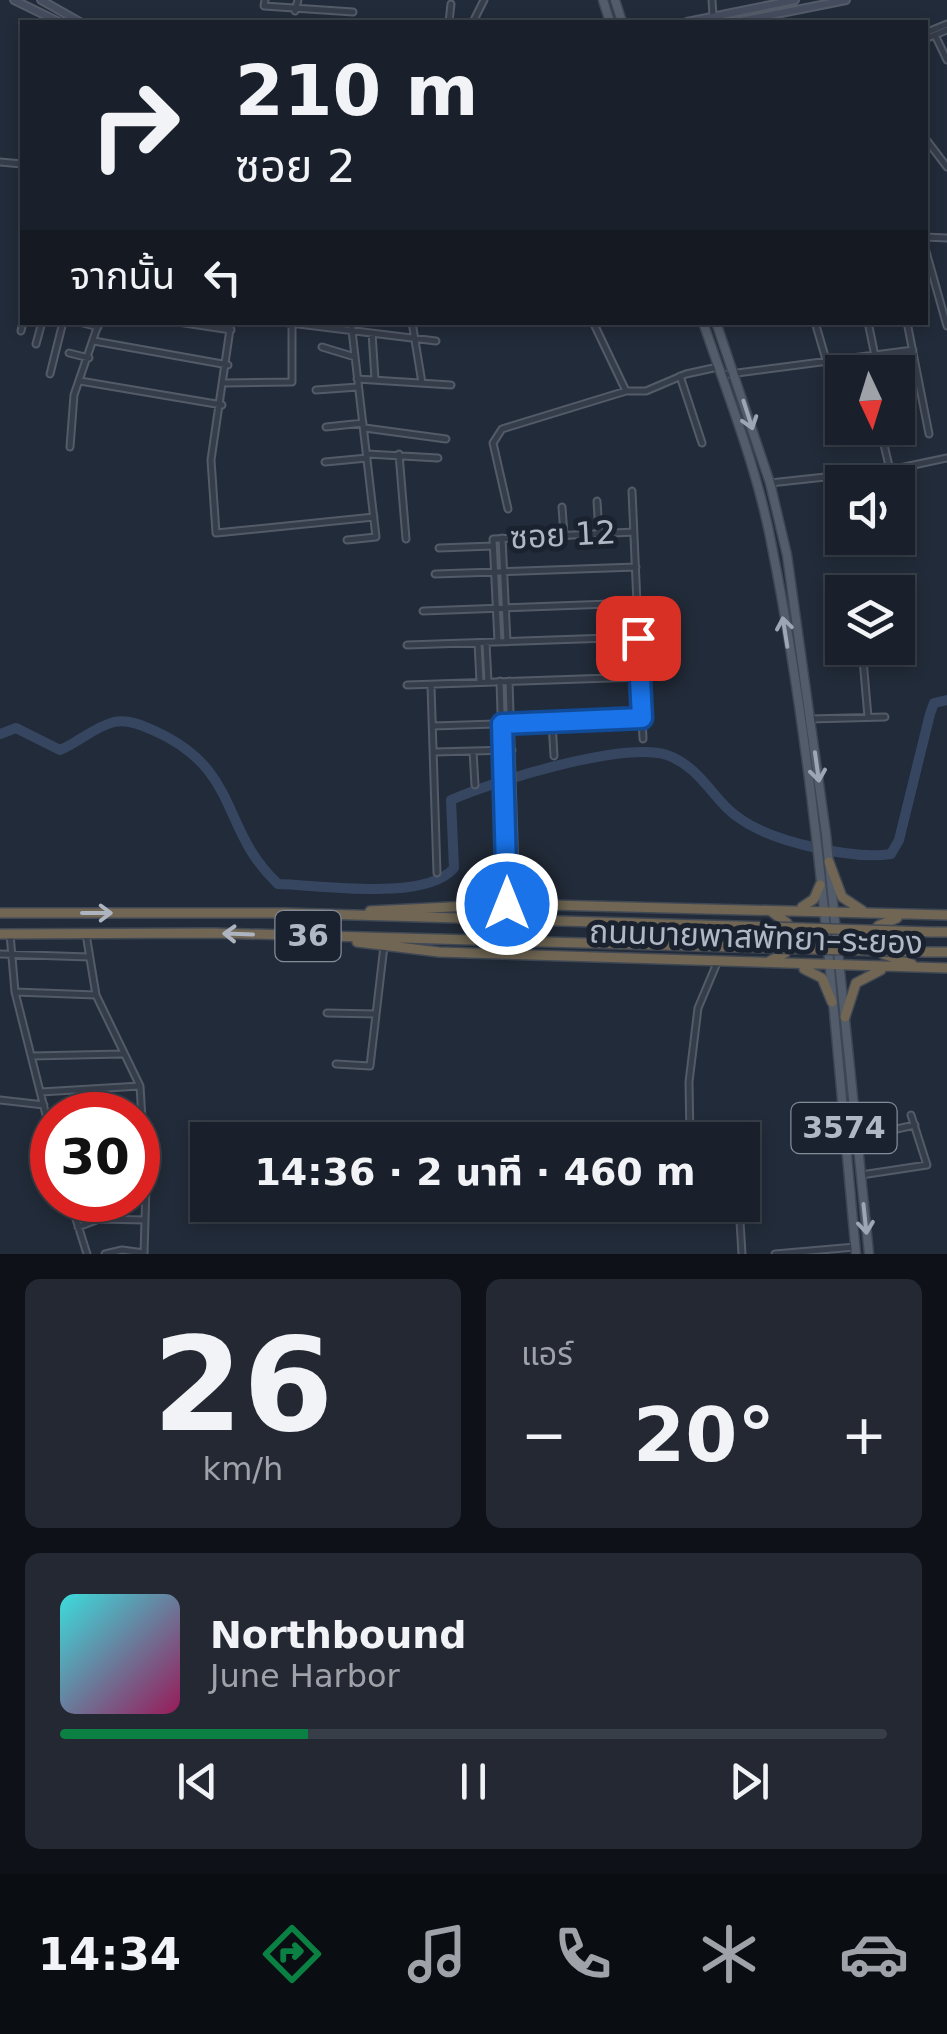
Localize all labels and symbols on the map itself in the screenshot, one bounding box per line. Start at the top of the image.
north arrow [825,355,915,445]
one-way arrow [740,398,758,430]
street label: ซอย 12 [509,513,617,557]
pin [596,596,681,681]
one-way arrow [775,616,793,649]
one-way arrow [808,750,826,783]
position arrow [455,852,559,956]
one-way arrow [80,904,113,922]
road number: 36 [276,911,340,961]
street label: ถนนบายพาสพัทยา–ระยอง [588,912,924,962]
one-way arrow [222,924,254,943]
speed limit sign: 30 [30,1092,160,1222]
road number: 3574 [792,1103,896,1153]
one-way arrow [856,1202,875,1234]

